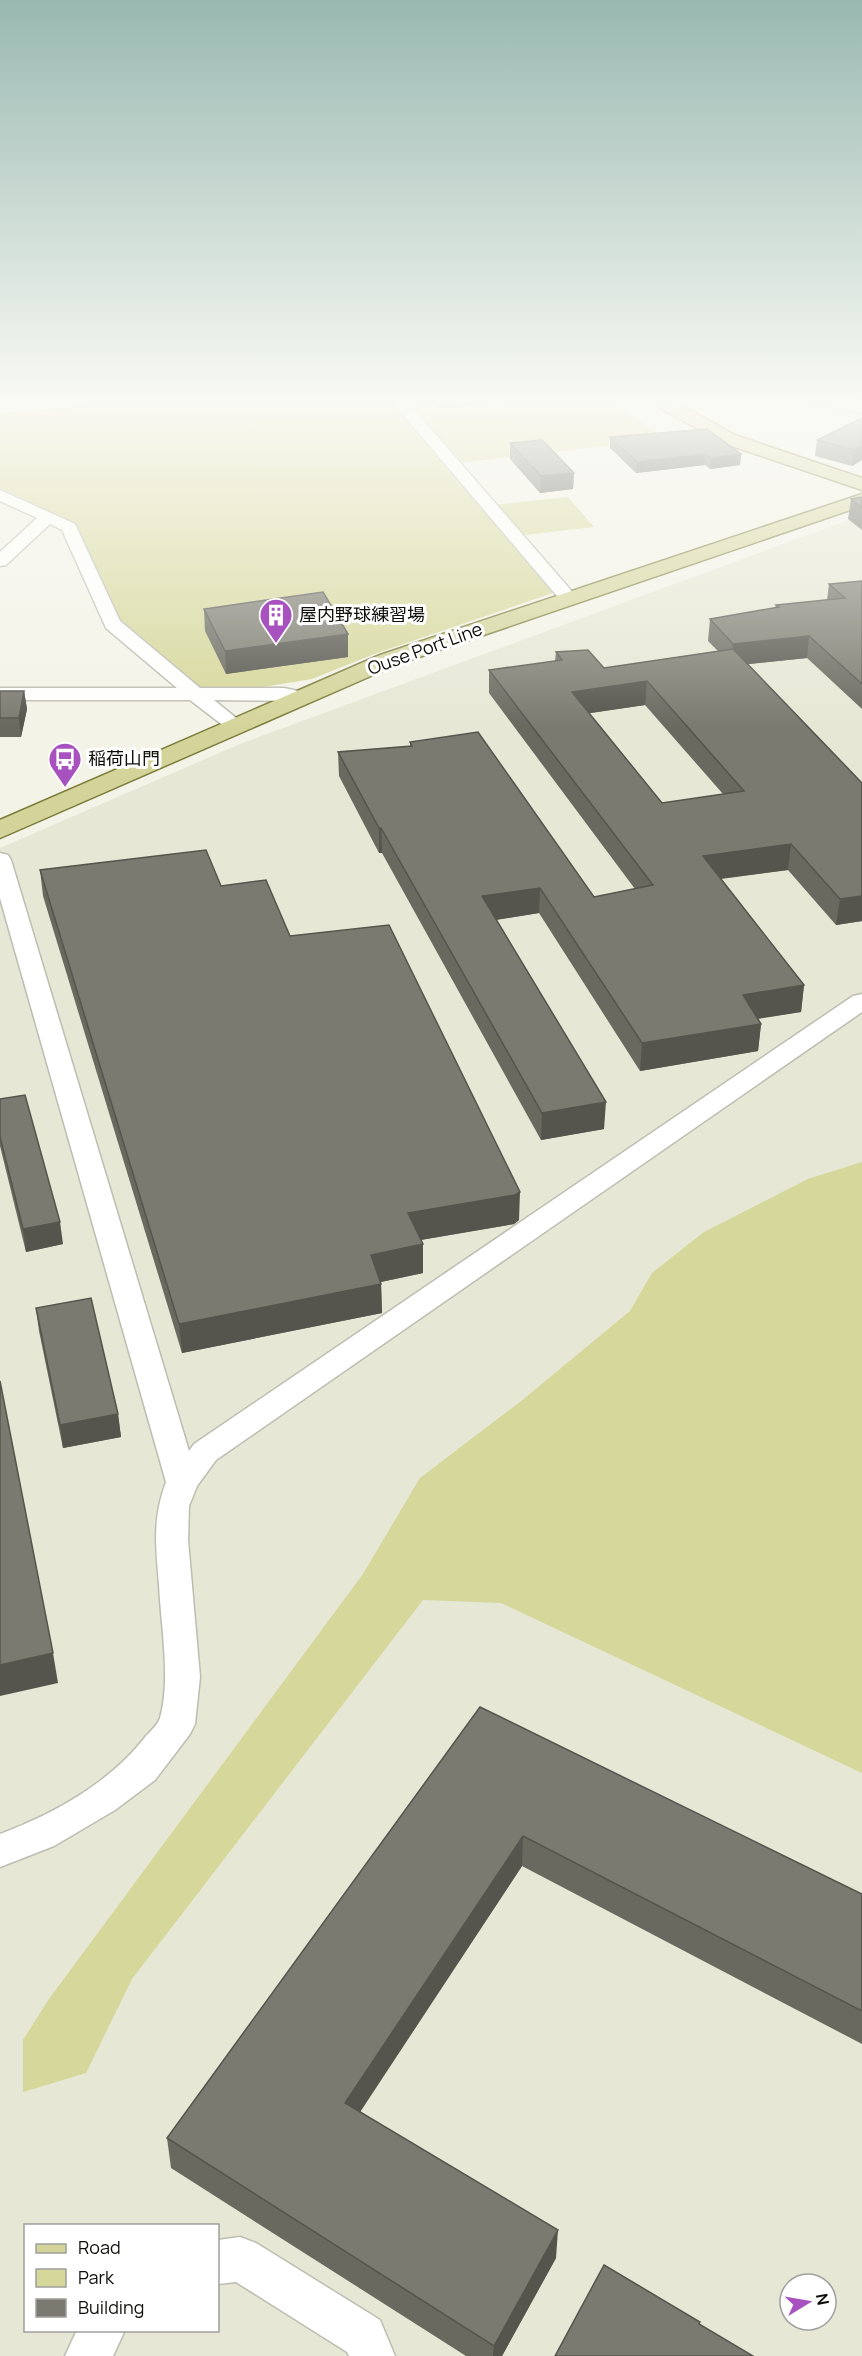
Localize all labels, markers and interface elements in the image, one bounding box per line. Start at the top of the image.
building icon: 屋内野球練習場 [258,597,294,644]
place label: 屋内野球練習場 [299,602,425,626]
street label: Ouse Port Line [364,616,485,680]
bus stop icon: 稲荷山門 [47,741,83,788]
place label: 稲荷山門 [88,746,160,770]
legend [24,2224,219,2332]
text: Road [78,2235,121,2259]
text: Park [78,2265,115,2289]
north arrow [778,2272,838,2332]
text: N [811,2291,835,2307]
text: Building [78,2295,144,2319]

